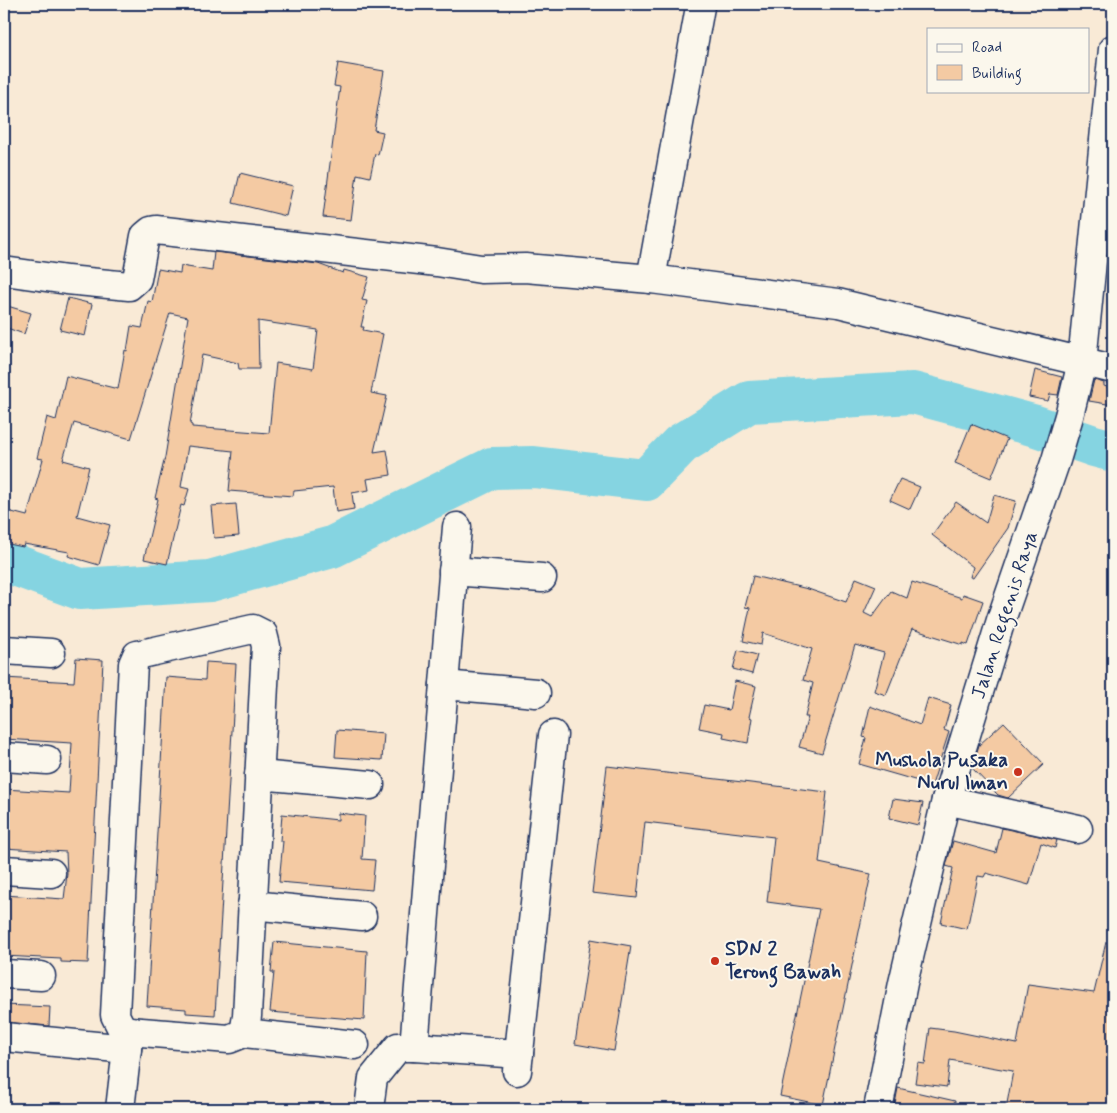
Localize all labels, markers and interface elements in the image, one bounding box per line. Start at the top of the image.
legend [927,28,1090,92]
text: Road [972,38,1002,58]
text: Building [972,64,1022,85]
street label: Jalan Regenis Raya [965,528,1047,703]
place label: Mushola Pusaka Nurul Iman [875,747,1008,797]
marker: Mushola Pusaka Nurul Iman [1012,766,1024,778]
place label: SDN 2 Terong Bawah [725,936,841,988]
marker: SDN 2 Terong Bawah [709,955,721,967]

